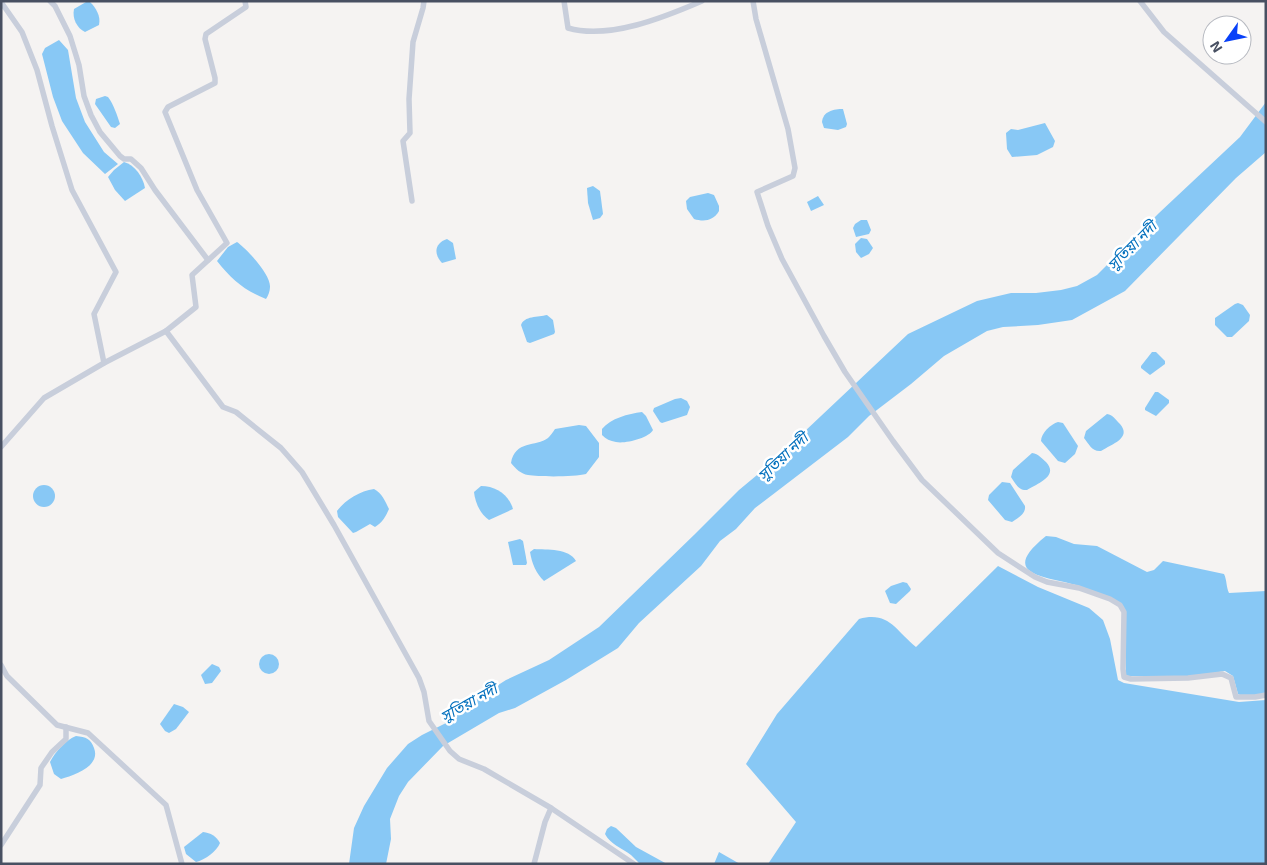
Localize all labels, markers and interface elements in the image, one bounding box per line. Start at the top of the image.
north arrow [1202,15,1252,65]
text: N [1206,38,1226,56]
water label: সুতিয়া নদী [1103,215,1162,274]
water label: সুতিয়া নদী [754,426,814,485]
water label: সুতিয়া নদী [437,678,503,726]

